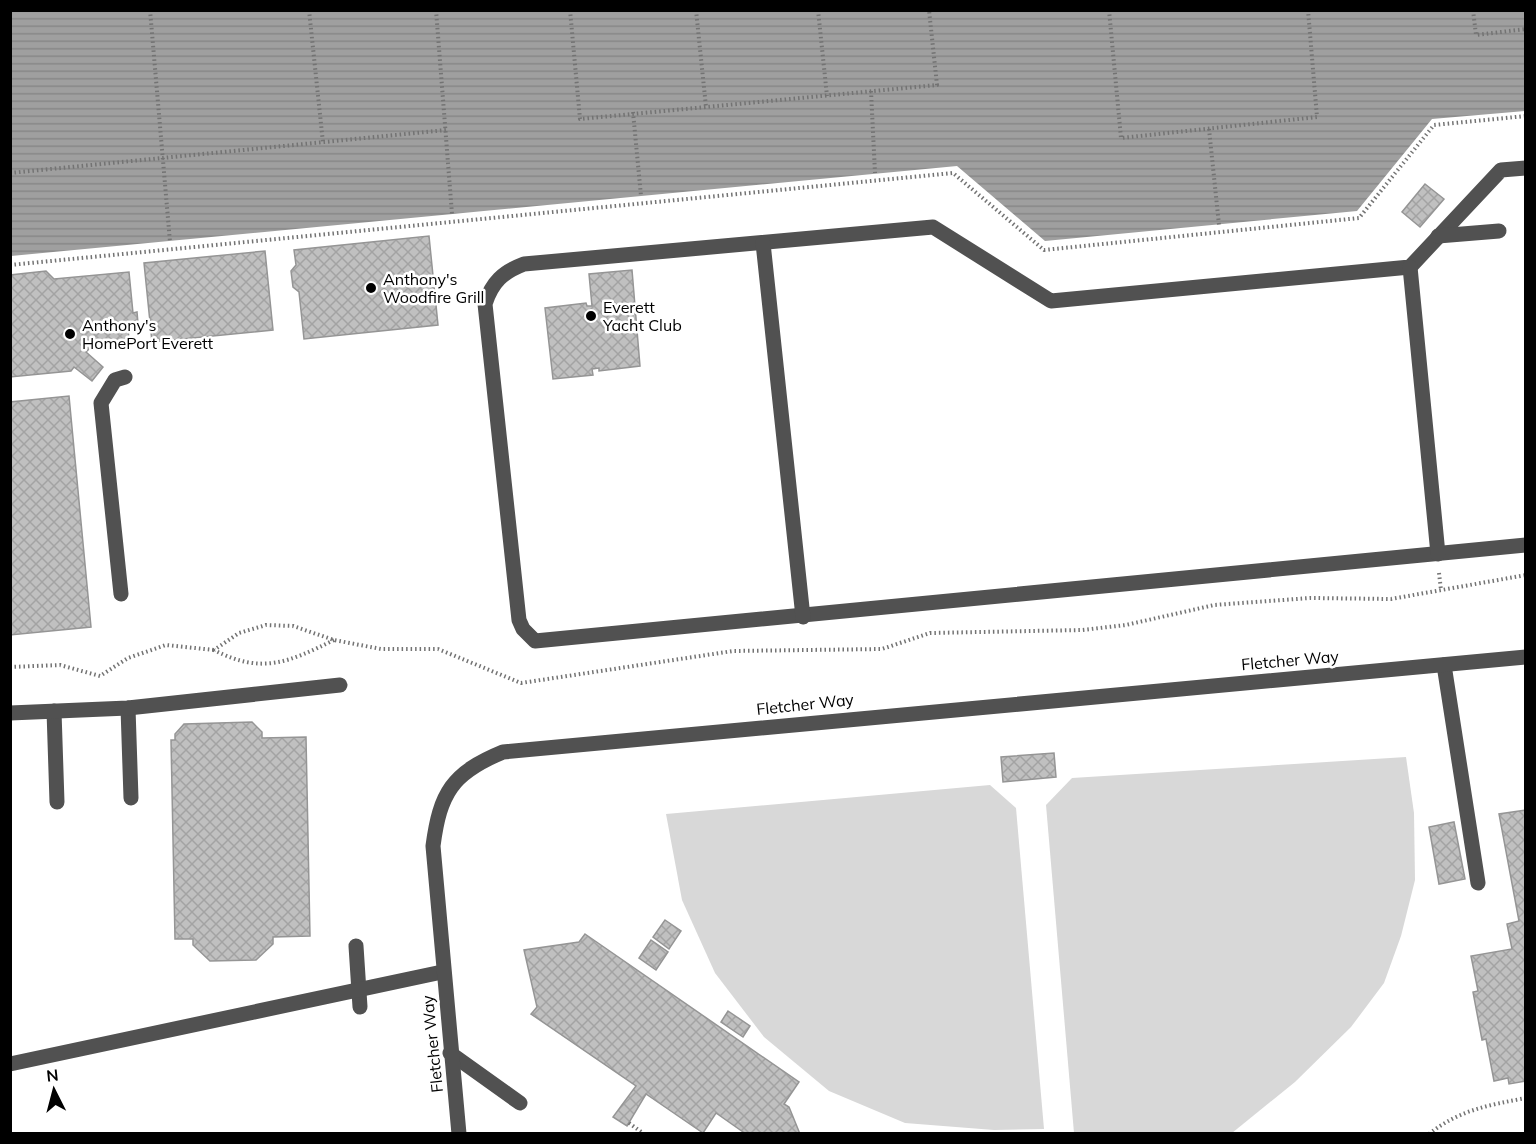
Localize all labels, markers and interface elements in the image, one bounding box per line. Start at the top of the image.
place label: Anthony's Woodfire Grill [383,269,484,307]
marker: Anthony's Woodfire Grill [364,281,378,295]
place label: Everett Yacht Club [602,297,682,335]
marker: Everett Yacht Club [584,309,598,323]
place label: Anthony's HomePort Everett [82,315,213,353]
marker: Anthony's HomePort Everett [63,327,77,341]
street label: Fletcher Way [1240,646,1340,674]
street label: Fletcher Way [755,689,855,719]
street label: Fletcher Way [417,994,447,1094]
north arrow [24,1060,84,1120]
text: N [45,1065,59,1086]

